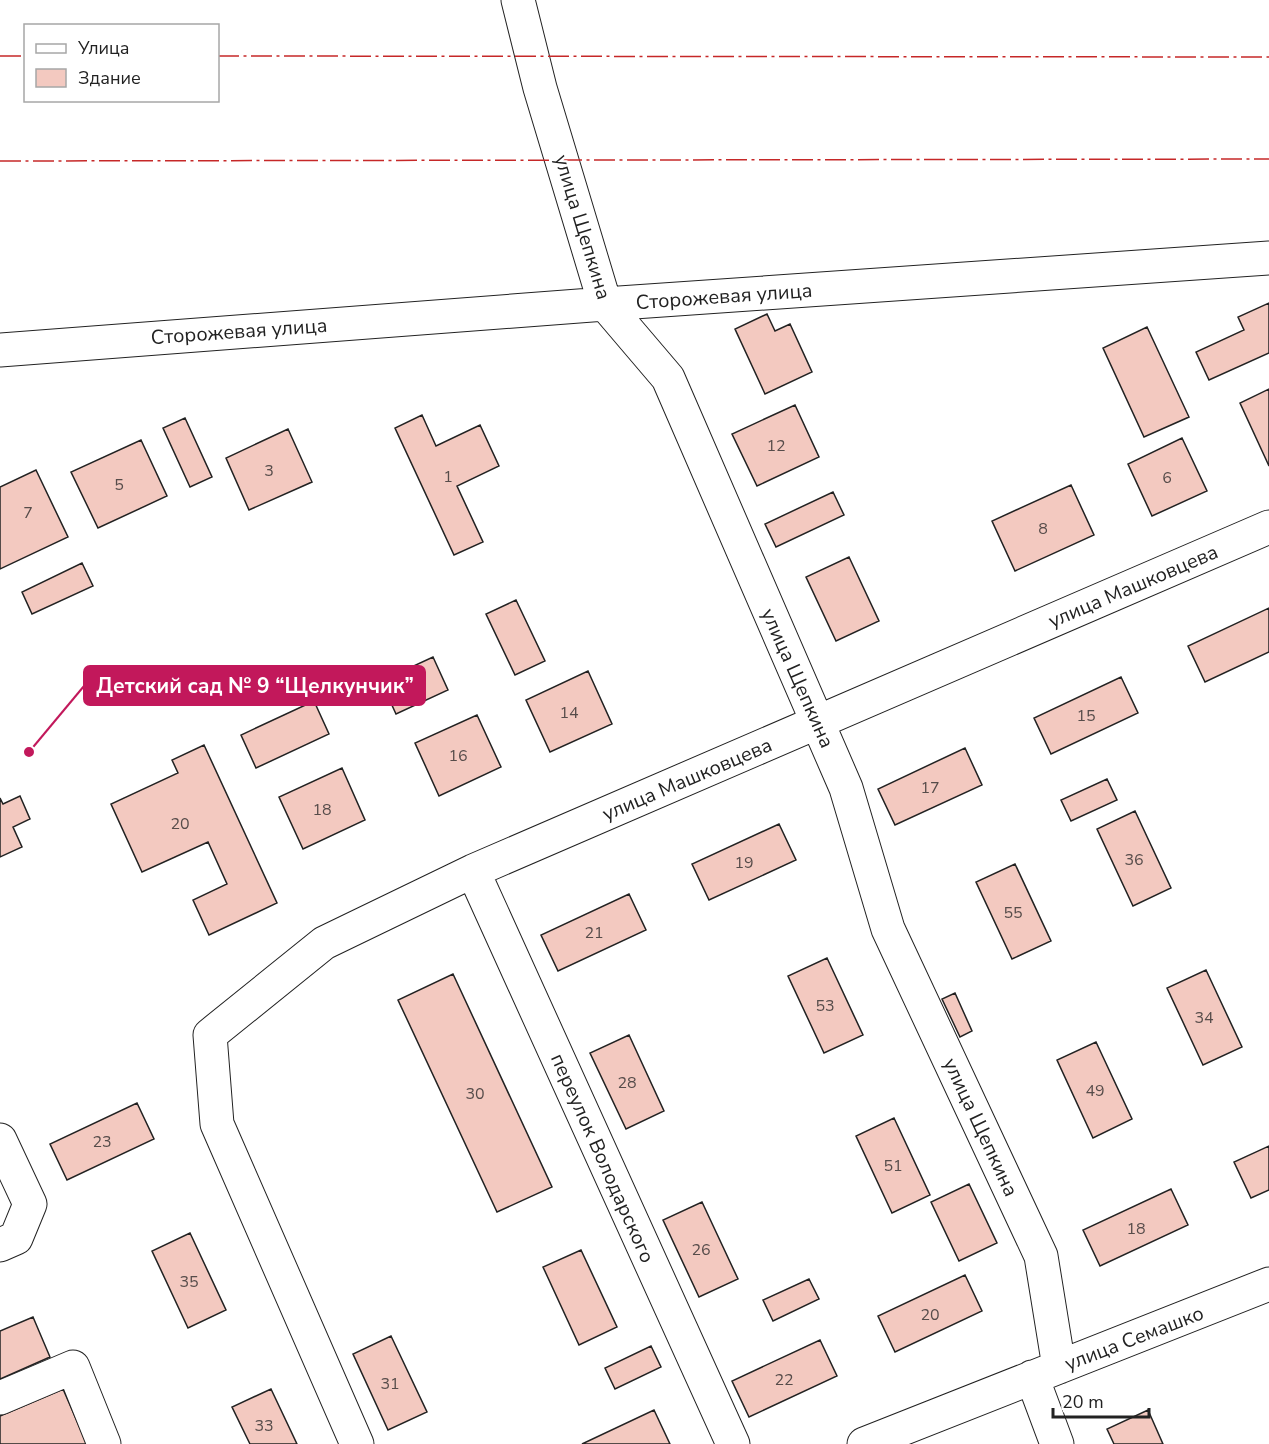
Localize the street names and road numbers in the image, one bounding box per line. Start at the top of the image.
street label: улица Щепкина [548,152,617,303]
street label: Сторожевая улица [635,277,813,316]
street label: Сторожевая улица [150,312,328,351]
street label: улица Машковцева [1044,538,1222,634]
street label: улица Щепкина [755,604,840,752]
street label: улица Машковцева [598,731,776,827]
street label: переулок Володарского [544,1049,661,1267]
street label: улица Щепкина [937,1054,1024,1201]
street label: улица Семашко [1061,1300,1208,1377]

